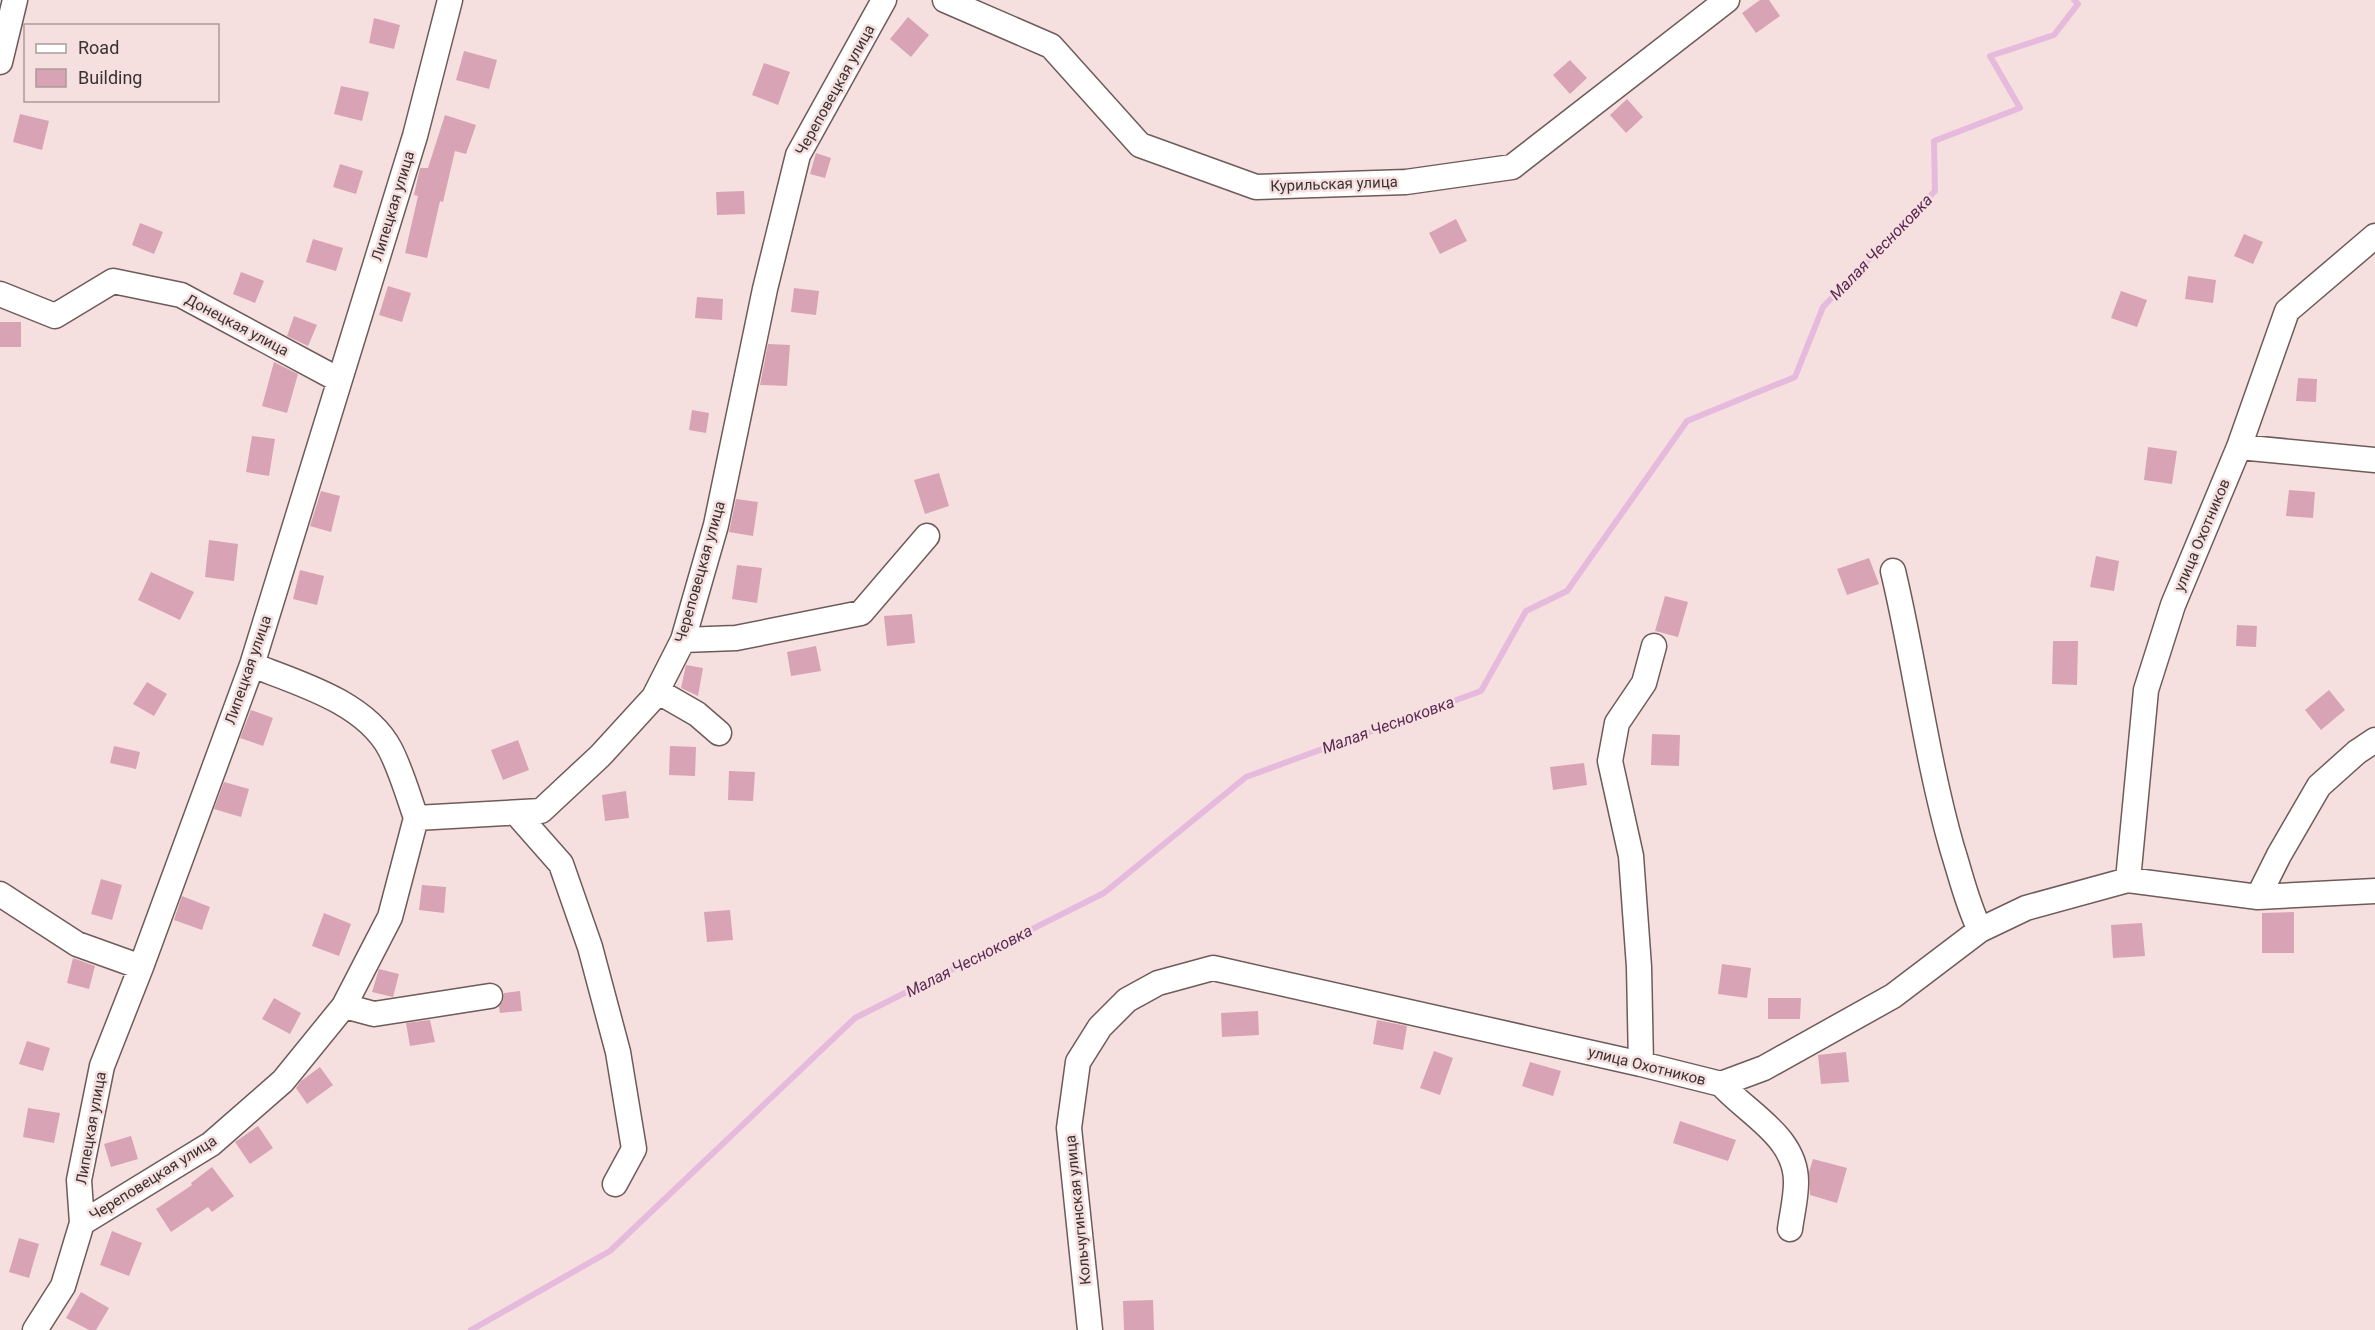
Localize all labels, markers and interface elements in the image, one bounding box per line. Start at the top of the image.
street label: Череповецкая улица [792,22,878,158]
legend [24,24,219,102]
text: Road [78,37,119,58]
text: Building [78,67,142,88]
street label: Липецкая улица [368,149,418,263]
street label: Курильская улица [1270,173,1398,195]
water label: Малая Чесноковка [1826,190,1936,304]
street label: Донецкая улица [182,290,292,360]
street label: улица Охотников [2170,476,2234,594]
street label: Череповецкая улица [671,499,729,645]
street label: Липецкая улица [221,613,275,727]
water label: Малая Чесноковка [1319,692,1457,758]
water label: Малая Чесноковка [903,921,1035,1001]
street label: улица Охотников [1586,1043,1708,1089]
street label: Липецкая улица [72,1070,110,1186]
street label: Череповецкая улица [86,1132,220,1224]
street label: Кольчугинская улица [1061,1134,1095,1286]

